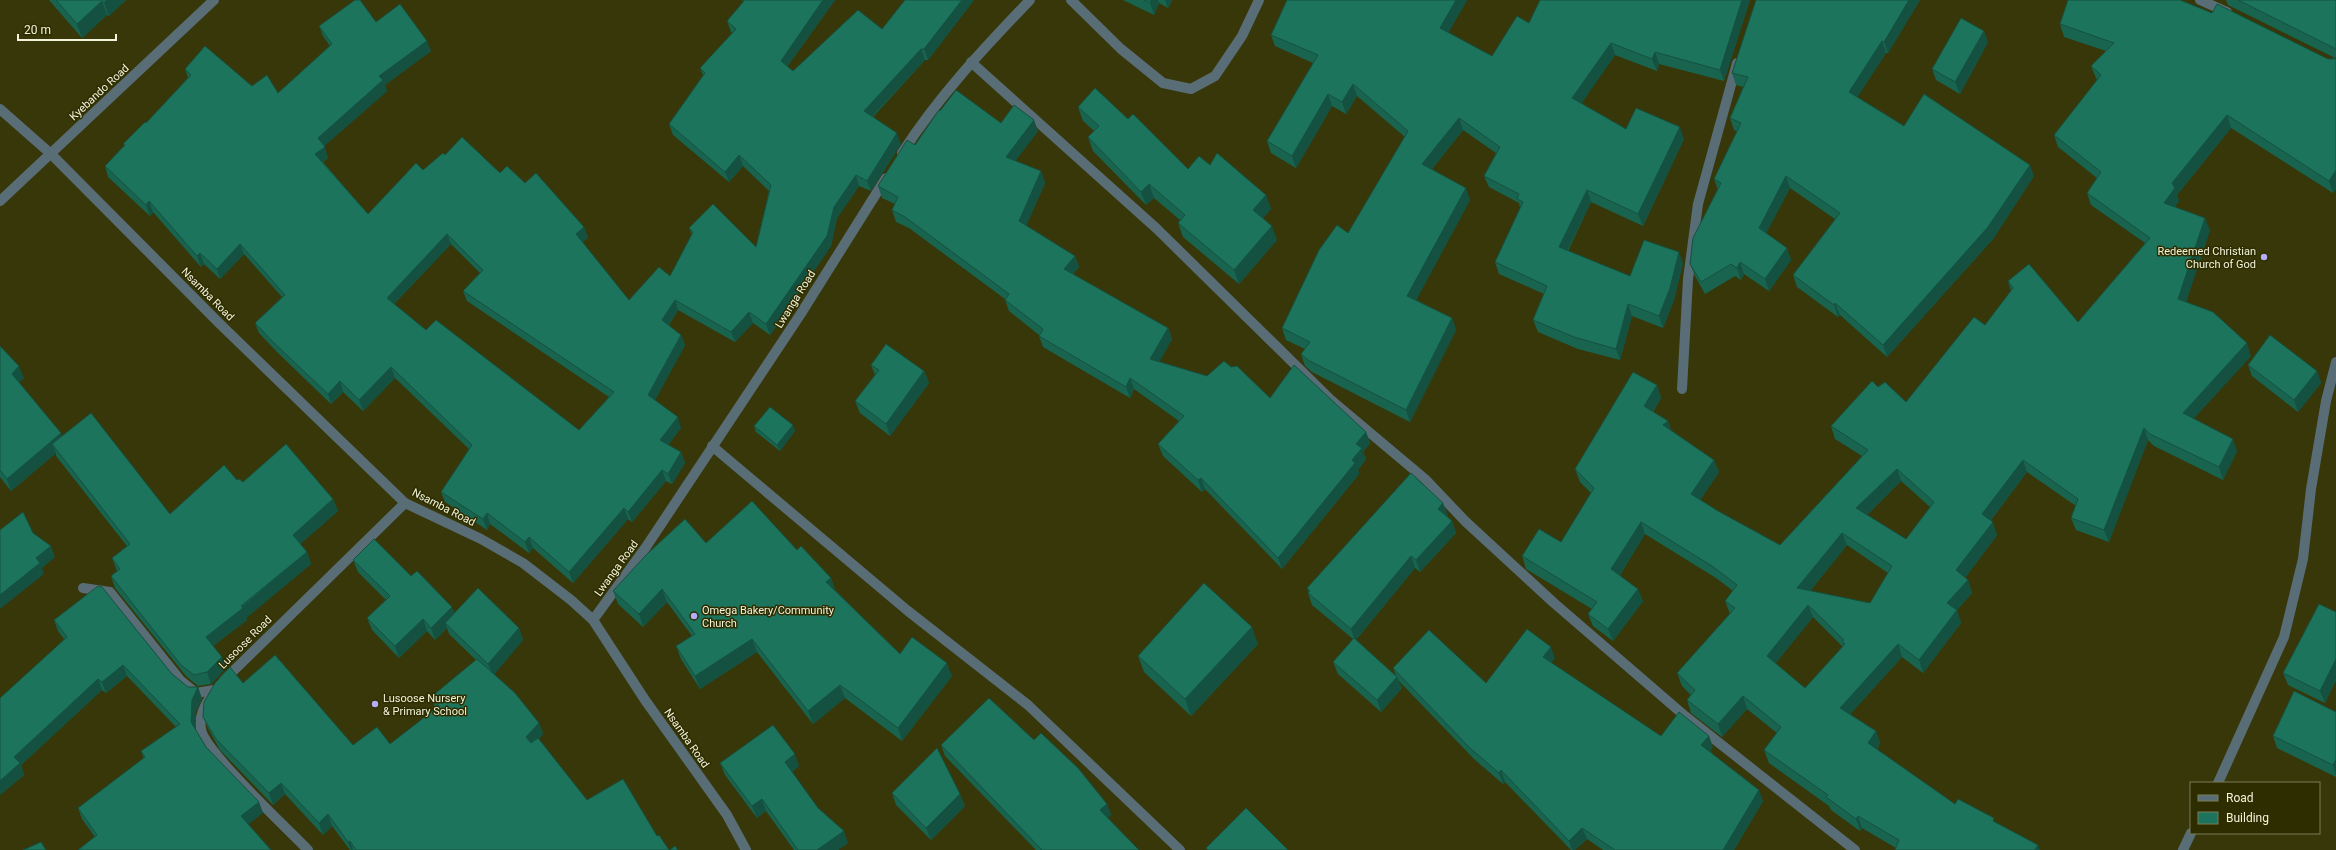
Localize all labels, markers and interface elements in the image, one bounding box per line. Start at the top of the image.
scale bar [18,16,116,42]
text: 20 m [24,23,51,37]
street label: Kyebando Road [67,62,132,123]
place label: Redeemed Christian Church of God [2157,245,2256,271]
marker: Redeemed Christian Church of God [2259,252,2269,262]
street label: Nsamba Road [179,265,237,323]
street label: Lwanga Road [772,268,818,331]
street label: Nsamba Road [410,486,478,529]
street label: Lwanga Road [592,538,641,599]
place label: Omega Bakery/Community Church [702,604,835,630]
marker: Omega Bakery/Community Church [689,611,699,621]
street label: Lusoose Road [216,613,275,672]
place label: Lusoose Nursery & Primary School [383,692,467,718]
marker: Lusoose Nursery & Primary School [370,699,380,709]
street label: Nsamba Road [661,706,712,770]
legend [2190,782,2320,834]
text: Road [2226,791,2254,805]
text: Building [2226,811,2269,825]

